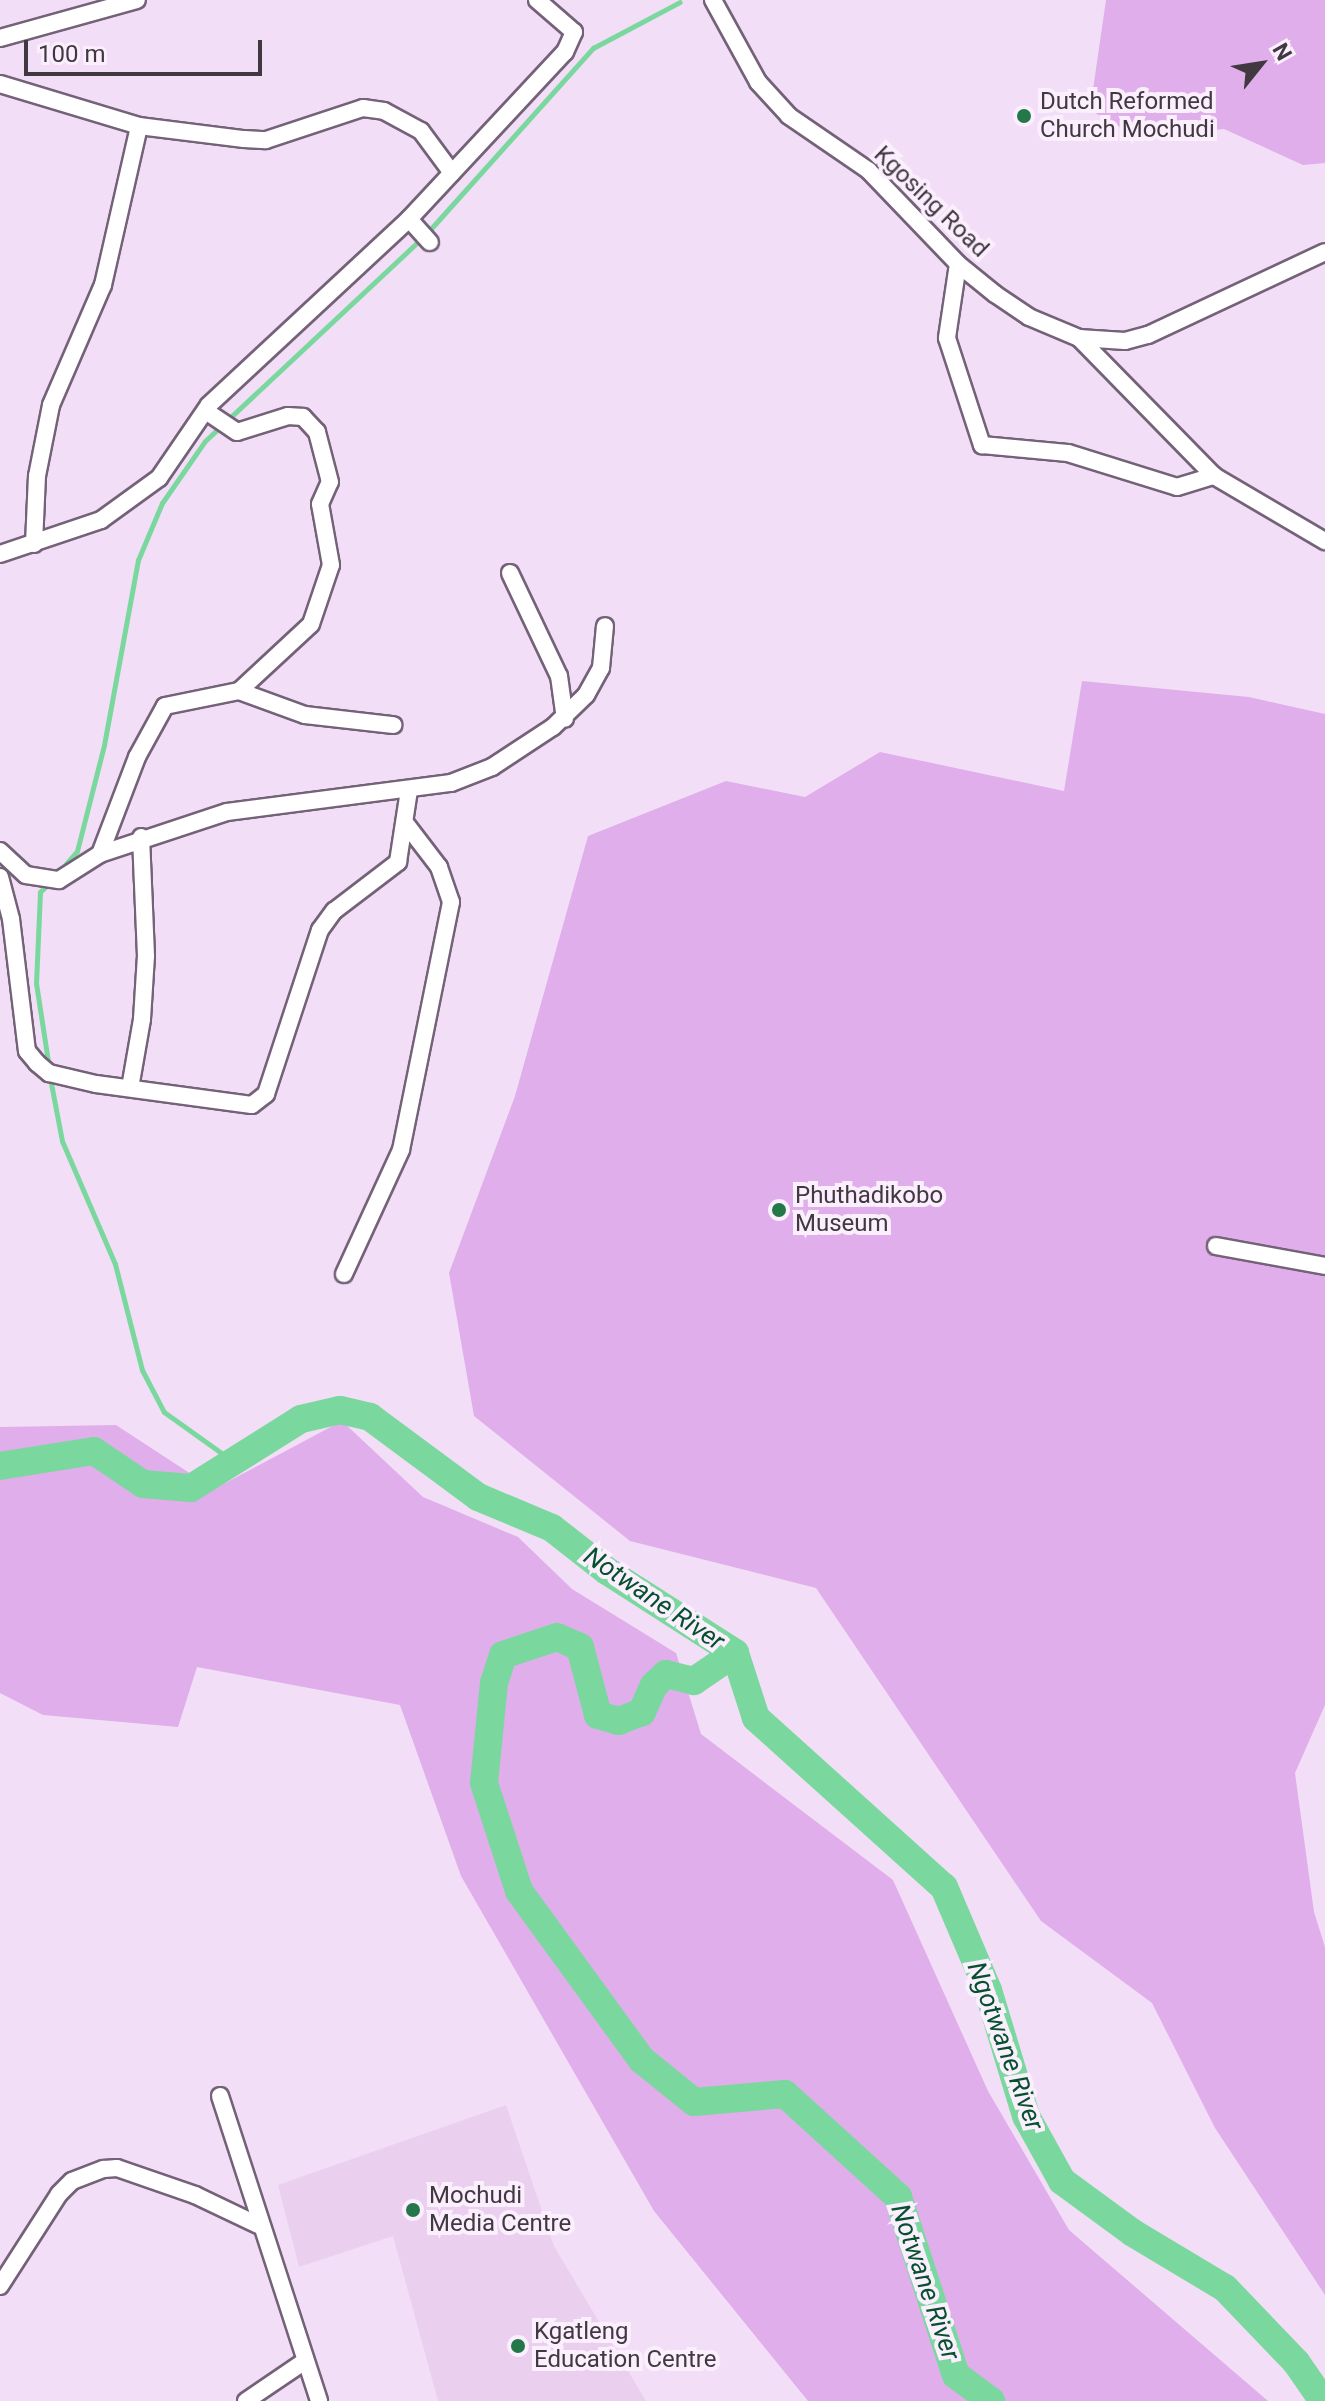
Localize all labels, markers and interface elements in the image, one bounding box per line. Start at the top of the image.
scale bar [28,24,266,74]
north arrow [1221,24,1301,104]
text: N [1268,39,1297,65]
text: 100 m [38,40,105,68]
place label: Dutch Reformed Church Mochudi [1040,88,1215,144]
marker: Dutch Reformed Church Mochudi [1015,107,1033,125]
street label: Kgosing Road [868,140,994,264]
place label: Phuthadikobo Museum [795,1182,943,1238]
marker: Phuthadikobo Museum [770,1201,788,1219]
water label: Notwane River [578,1541,730,1657]
water label: Ngotwane River [960,1958,1050,2134]
place label: Mochudi Media Centre [429,2182,571,2238]
water label: Notwane River [884,2200,966,2364]
marker: Mochudi Media Centre [404,2201,422,2219]
place label: Kgatleng Education Centre [534,2318,716,2374]
marker: Kgatleng Education Centre [509,2337,527,2355]

